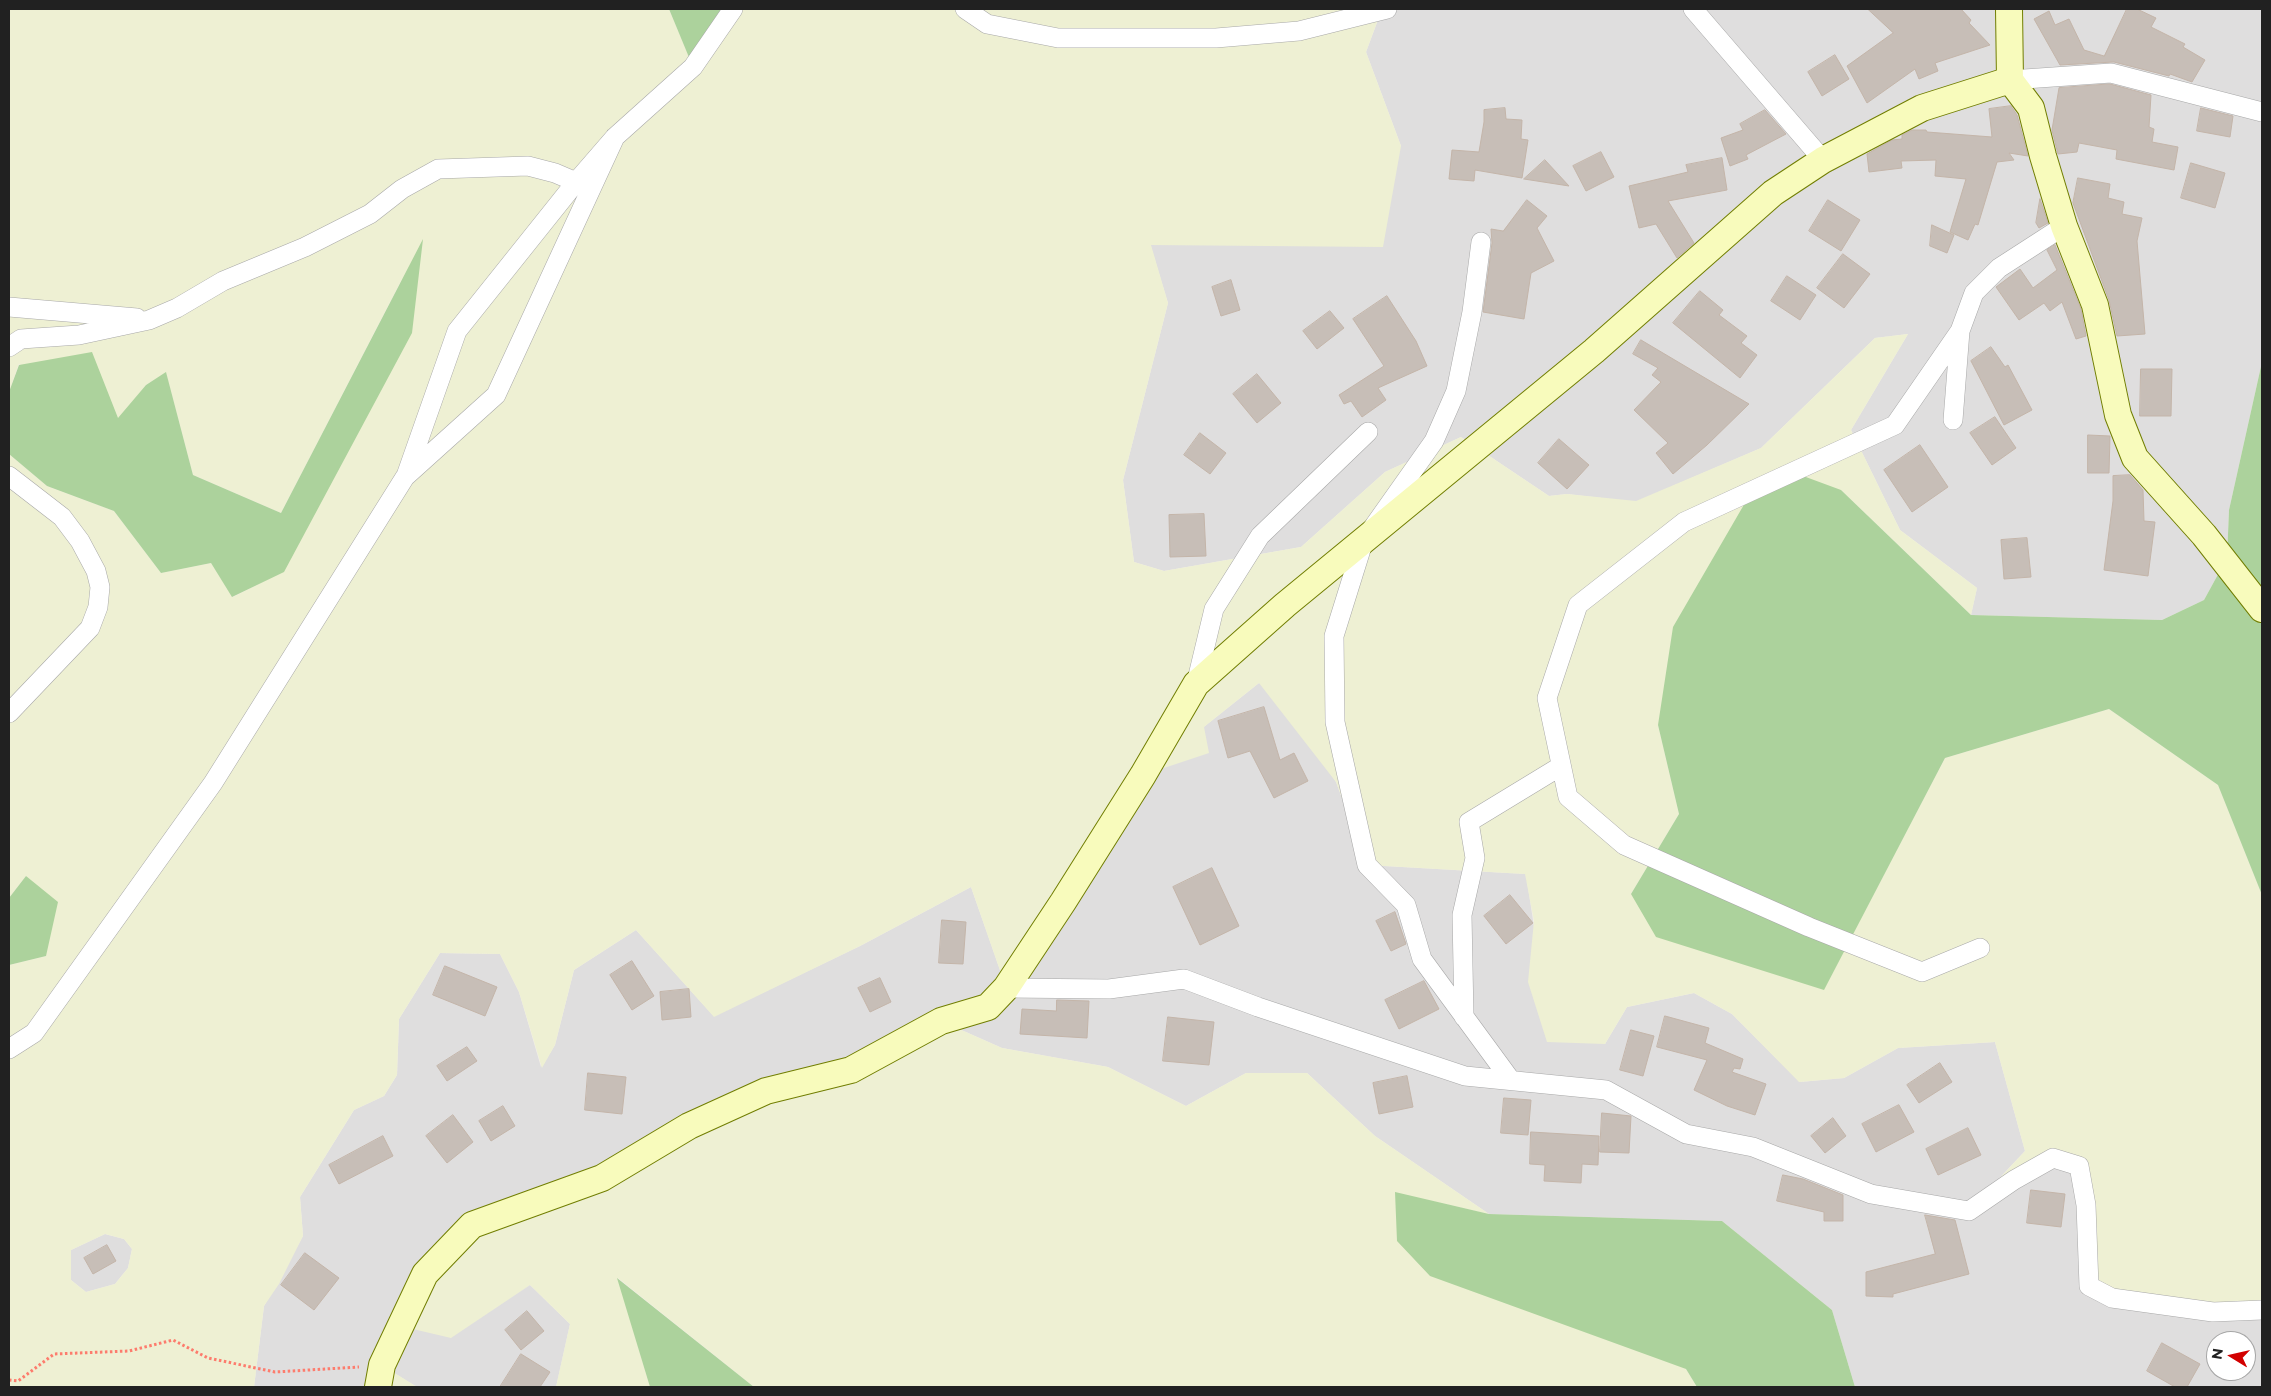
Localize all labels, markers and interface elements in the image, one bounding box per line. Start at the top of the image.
north arrow [2206,1331,2256,1381]
text: N [2207,1347,2227,1361]

